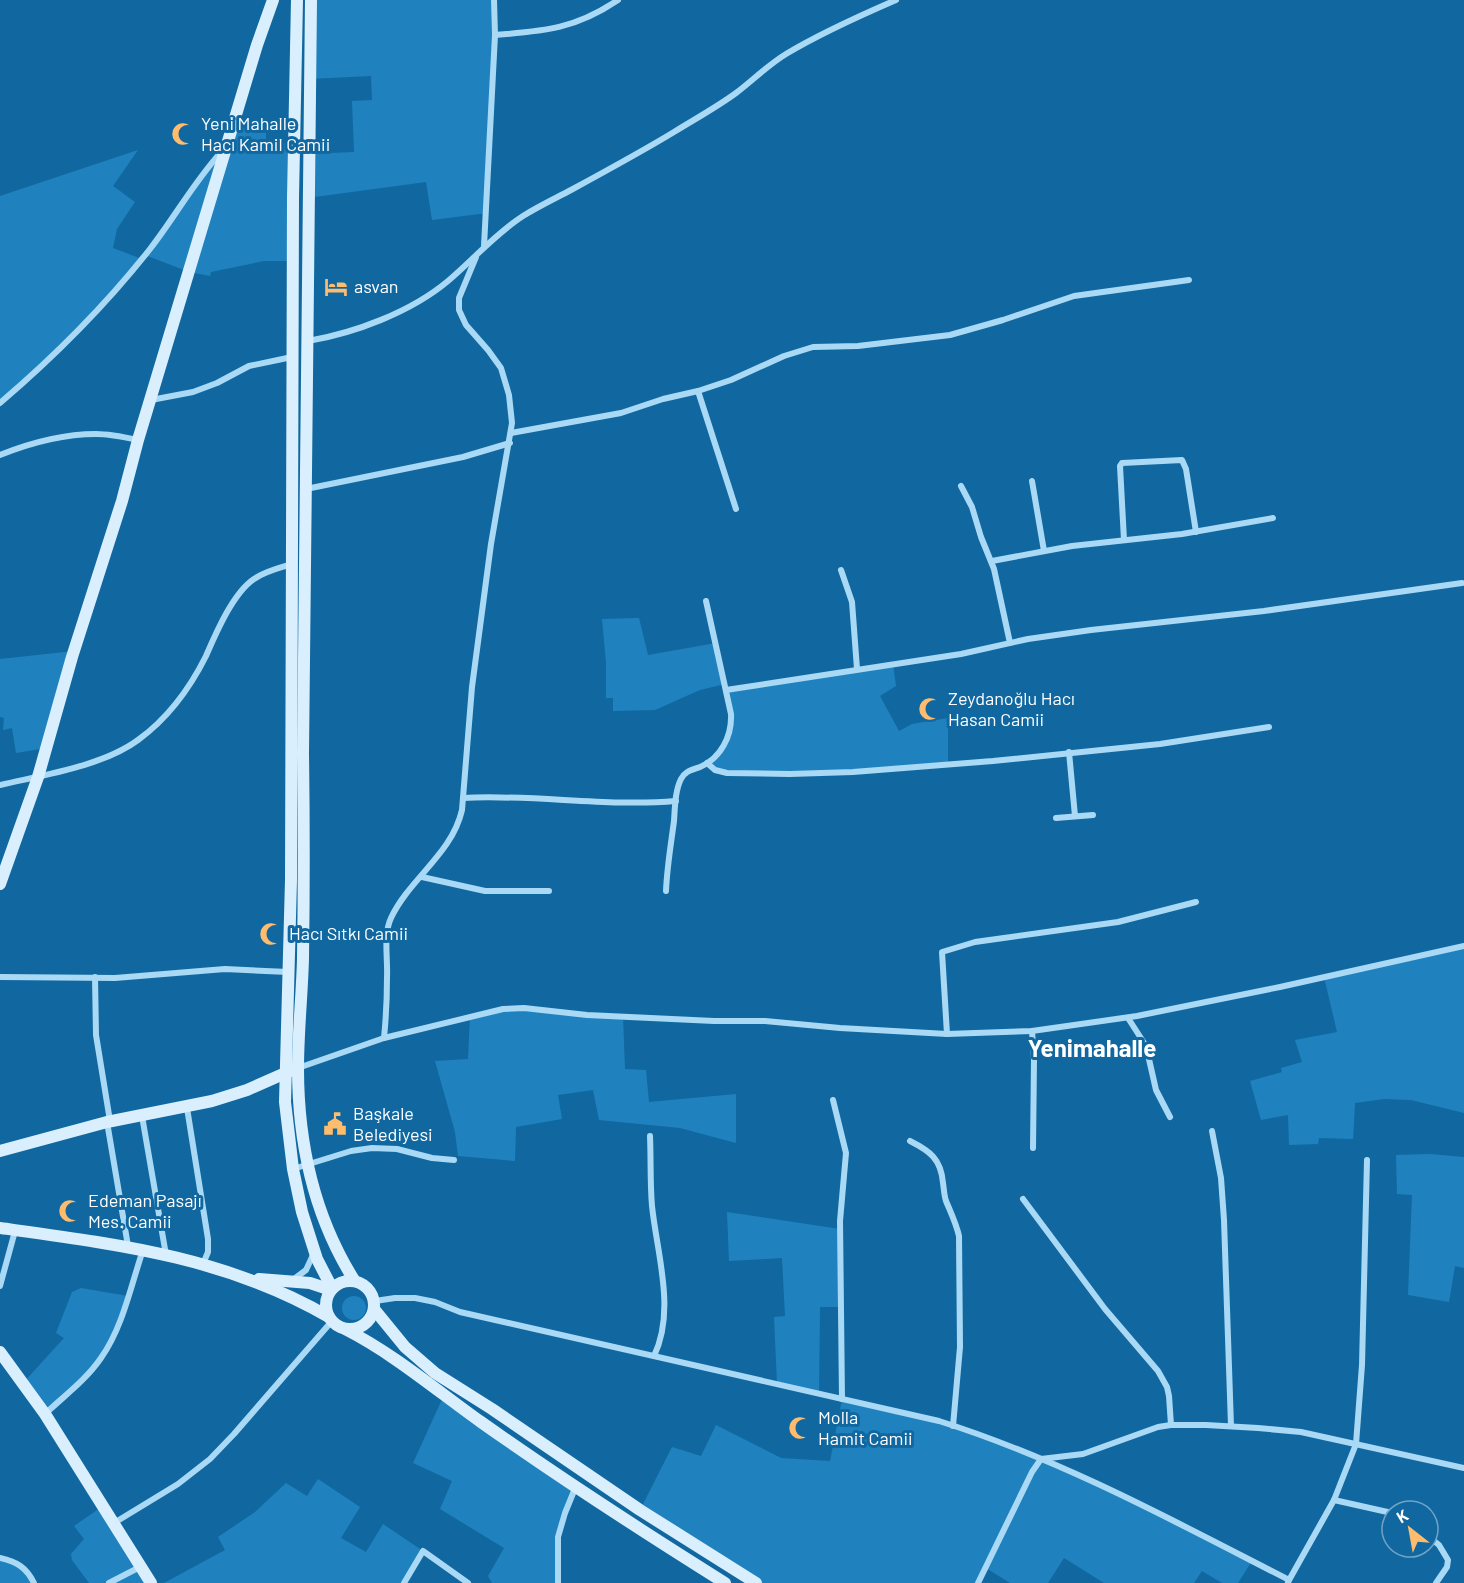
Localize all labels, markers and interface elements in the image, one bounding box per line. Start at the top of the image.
place label: Yeni Mahalle Hacı Kamil Camii [201,112,330,155]
mosque icon: Yeni Mahalle Hacı Kamil Camii [170,121,196,147]
hotel icon: asvan [323,274,349,300]
place label: asvan [354,275,399,297]
place label: Zeydanoğlu Hacı Hasan Camii [948,687,1075,730]
mosque icon: Zeydanoğlu Hacı Hasan Camii [917,696,943,722]
mosque icon: Hacı Sıtkı Camii [258,921,284,947]
place label: Hacı Sıtkı Camii [289,922,408,944]
district label: Yenimahalle [1028,1033,1156,1062]
place label: Başkale Belediyesi [353,1102,433,1145]
public building icon: Başkale Belediyesi [322,1111,348,1137]
place label: Edeman Pasajı Mes. Camii [88,1189,202,1232]
mosque icon: Edeman Pasajı Mes. Camii [57,1198,83,1224]
place label: Molla Hamit Camii [818,1406,913,1449]
mosque icon: Molla Hamit Camii [787,1415,813,1441]
north arrow [1380,1499,1440,1559]
text: K [1393,1505,1411,1526]

